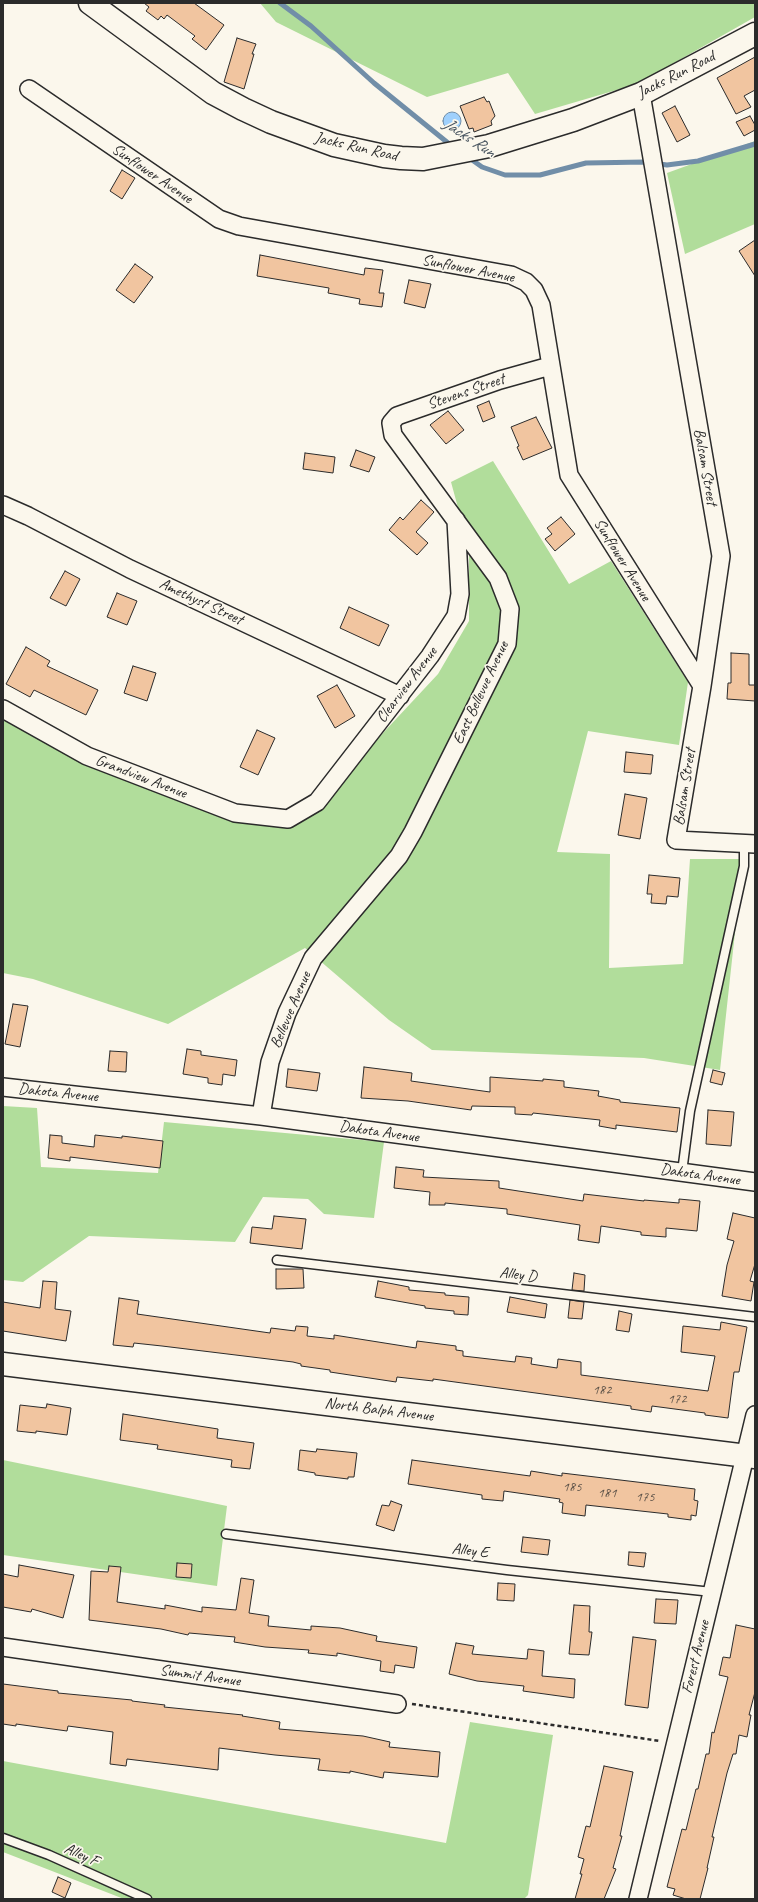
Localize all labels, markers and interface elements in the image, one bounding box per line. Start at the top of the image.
street label: Jacks Run Road [634,47,718,103]
water label: Jacks Run [439,114,499,162]
street label: Jacks Run Road [313,128,399,166]
street label: Sunflower Avenue [108,140,196,208]
street label: Sunflower Avenue [420,251,516,287]
street label: Stevens Street [425,370,507,414]
street label: Balsam Street [689,427,721,507]
street label: Sunflower Avenue [589,515,655,605]
street label: Amethyst Street [156,574,246,630]
street label: East Bellevue Avenue [449,638,513,748]
street label: Clearview Avenue [372,643,442,727]
street label: Balsam Street [669,747,701,827]
street label: Grandview Avenue [93,751,189,803]
street label: Bellevue Avenue [266,969,316,1051]
street label: Dakota Avenue [17,1079,99,1107]
street label: Dakota Avenue [338,1117,420,1147]
street label: Dakota Avenue [659,1160,741,1190]
street label: Alley D [498,1263,538,1287]
house number: 182 [593,1382,611,1398]
house number: 172 [668,1391,686,1407]
street label: North Balph Avenue [324,1394,434,1426]
house number: 185 [563,1479,581,1495]
house number: 181 [598,1485,616,1501]
house number: 175 [636,1489,654,1505]
street label: Alley E [451,1539,489,1563]
street label: Forest Avenue [678,1618,714,1696]
street label: Summit Avenue [159,1661,241,1691]
street label: Alley F [61,1839,101,1871]

